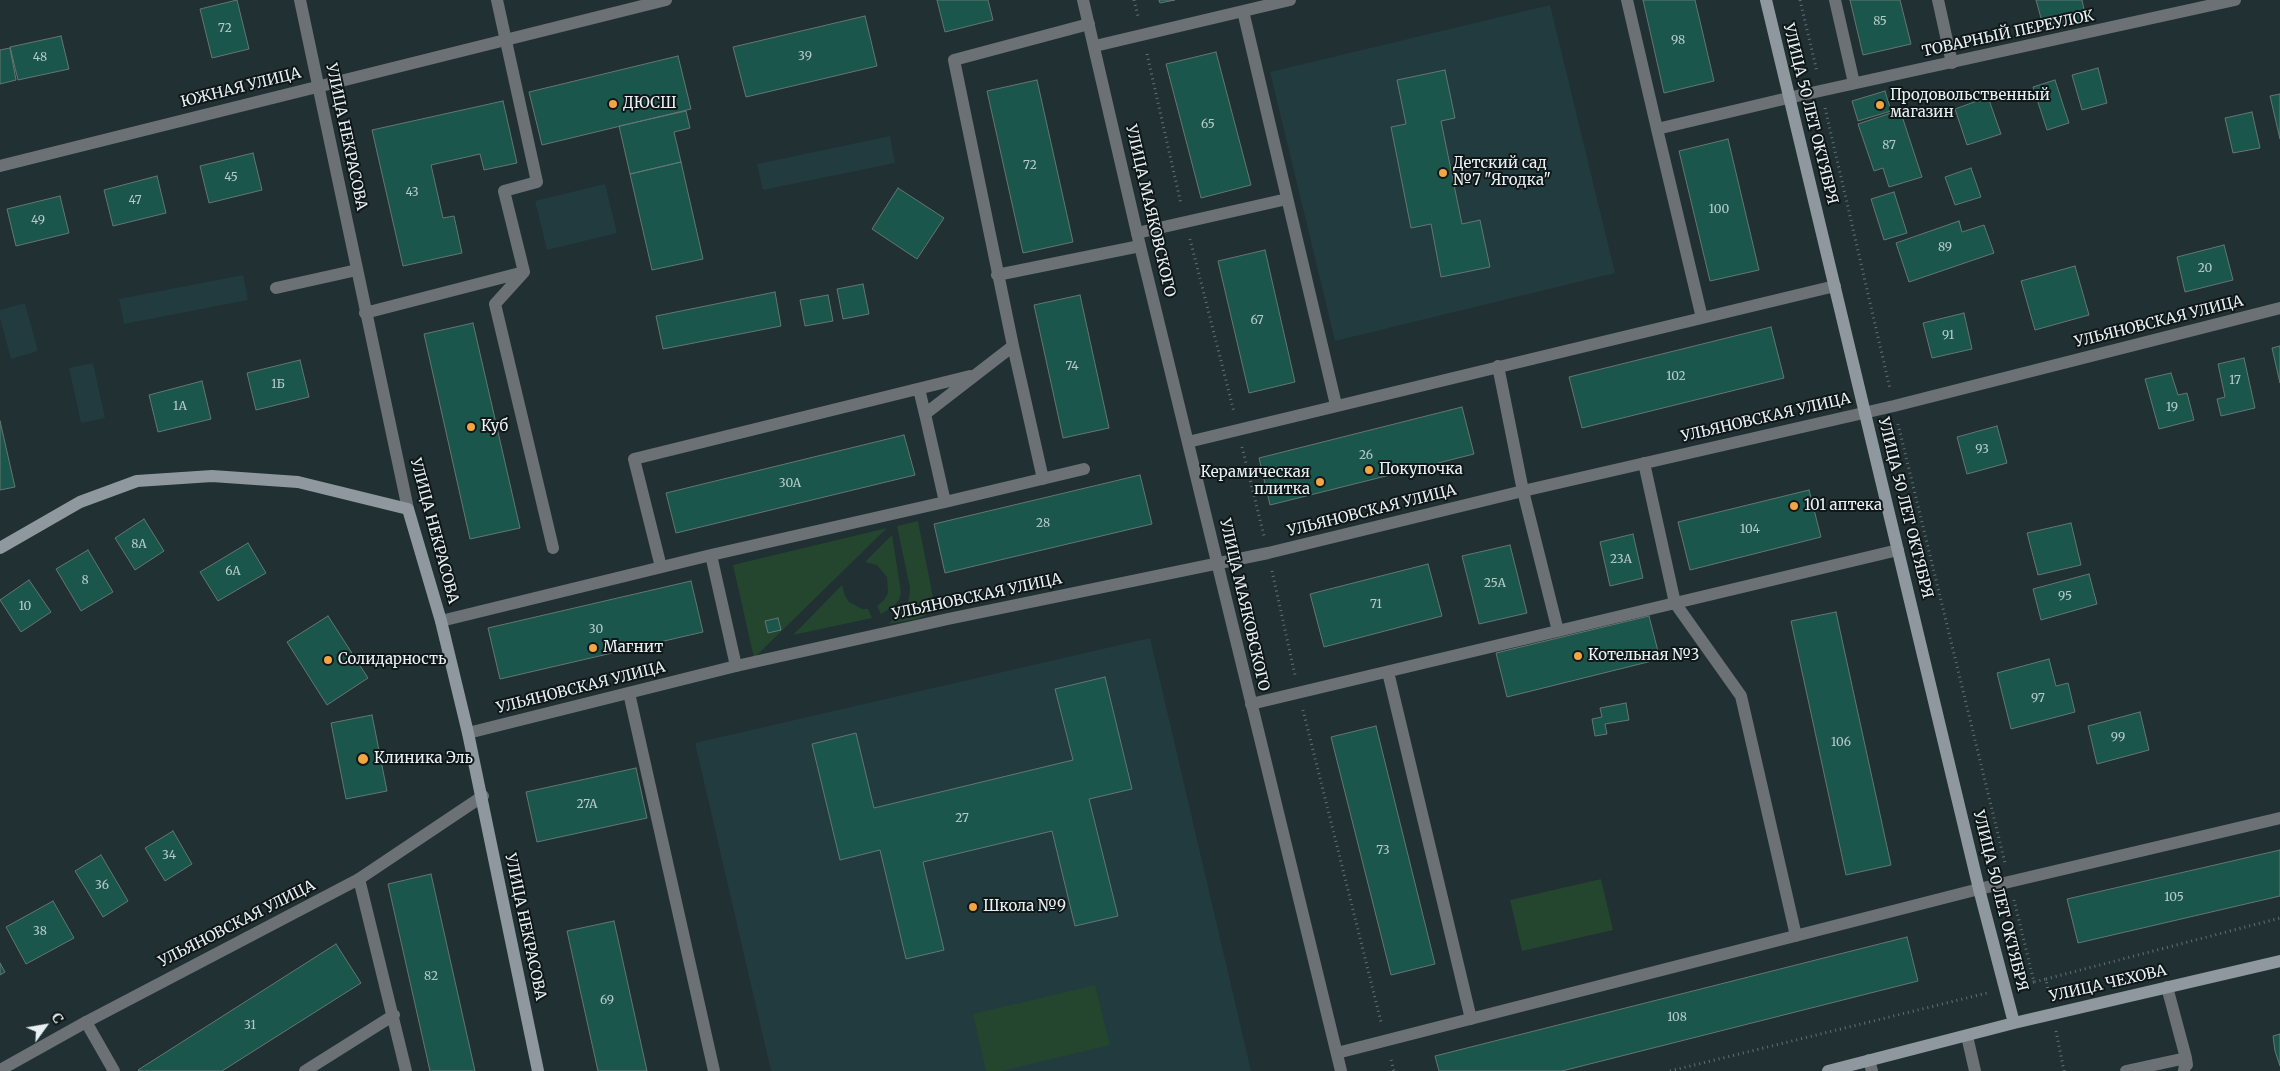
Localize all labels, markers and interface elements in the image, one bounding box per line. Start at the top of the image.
street label: ТОВАРНЫЙ ПЕРЕУЛОК [1920,7,2096,61]
house number: 85 [1873,15,1887,29]
house number: 72 [218,22,232,36]
street label: УЛИЦА 50 ЛЕТ ОКТЯБРЯ [1779,22,1841,206]
house number: 98 [1671,34,1685,48]
house number: 39 [798,50,812,64]
house number: 48 [33,51,47,65]
street label: УЛИЦА НЕКРАСОВА [322,62,370,212]
street label: ЮЖНАЯ УЛИЦА [179,64,303,112]
place label: Продовольственный магазин [1890,87,2050,122]
place label: ДЮСШ [623,95,677,113]
marker: ДЮСШ [607,98,619,110]
marker: Продовольственный магазин [1874,99,1886,111]
house number: 65 [1201,118,1215,132]
street label: УЛИЦА МАЯКОВСКОГО [1121,123,1179,299]
house number: 87 [1882,139,1896,153]
place label: Детский сад №7 "Ягодка" [1453,155,1551,190]
house number: 72 [1023,159,1037,173]
marker: Детский сад №7 "Ягодка" [1437,167,1449,179]
house number: 45 [224,171,238,185]
house number: 43 [405,186,419,200]
house number: 47 [128,194,142,208]
house number: 100 [1709,203,1729,217]
house number: 49 [31,214,45,228]
house number: 89 [1938,241,1952,255]
house number: 20 [2198,262,2212,276]
street label: УЛЬЯНОВСКАЯ УЛИЦА [2073,292,2245,352]
house number: 67 [1250,314,1264,328]
house number: 91 [1942,329,1954,343]
house number: 74 [1065,360,1079,374]
house number: 102 [1666,370,1686,384]
house number: 17 [2229,374,2241,388]
house number: 1Б [271,378,285,392]
street label: УЛЬЯНОВСКАЯ УЛИЦА [1680,390,1852,446]
house number: 1А [173,400,187,414]
house number: 19 [2166,401,2178,415]
street label: УЛИЦА 50 ЛЕТ ОКТЯБРЯ [1874,416,1936,600]
place label: Куб [481,418,508,436]
marker: Куб [465,421,477,433]
house number: 93 [1975,443,1989,457]
house number: 26 [1359,449,1373,463]
street label: УЛИЦА НЕКРАСОВА [406,456,462,606]
place label: Покупочка [1379,461,1463,479]
place label: Керамическая плитка [1200,464,1310,499]
marker: Покупочка [1363,464,1375,476]
marker: Керамическая плитка [1314,476,1326,488]
house number: 30А [779,477,801,491]
street label: УЛЬЯНОВСКАЯ УЛИЦА [1286,481,1458,541]
place label: 101 аптека [1804,497,1882,515]
marker: 101 аптека [1788,500,1800,512]
house number: 28 [1036,517,1050,531]
street label: УЛИЦА МАЯКОВСКОГО [1215,517,1273,693]
house number: 104 [1740,523,1760,537]
house number: 8А [131,538,147,552]
house number: 23А [1610,553,1632,567]
house number: 6А [225,565,241,579]
street label: УЛЬЯНОВСКАЯ УЛИЦА [890,570,1064,624]
house number: 8 [81,574,89,588]
house number: 25А [1484,577,1506,591]
house number: 95 [2058,590,2072,604]
house number: 71 [1370,598,1382,612]
house number: 10 [19,600,31,614]
house number: 30 [589,623,603,637]
place label: Магнит [603,639,663,657]
marker: Магнит [587,642,599,654]
place label: Котельная №3 [1588,647,1699,665]
marker: Котельная №3 [1572,650,1584,662]
place label: Солидарность [338,651,446,669]
marker: Солидарность [322,654,334,666]
street label: УЛЬЯНОВСКАЯ УЛИЦА [495,658,667,718]
house number: 97 [2031,692,2045,706]
house number: 99 [2111,731,2125,745]
house number: 106 [1831,736,1851,750]
place label: Клиника Эль [374,750,473,768]
marker: Клиника Эль [356,752,370,766]
house number: 27А [577,798,597,812]
street label: УЛИЦА 50 ЛЕТ ОКТЯБРЯ [1969,809,2031,993]
house number: 27 [955,812,969,826]
house number: 73 [1376,844,1390,858]
house number: 34 [162,849,176,863]
street label: УЛИЦА НЕКРАСОВА [501,852,549,1002]
street label: УЛЬЯНОВСКАЯ УЛИЦА [156,877,318,971]
house number: 36 [95,879,109,893]
house number: 105 [2164,891,2184,905]
place label: Школа №9 [983,898,1066,916]
marker: Школа №9 [967,901,979,913]
house number: 38 [33,925,47,939]
street label: УЛИЦА ЧЕХОВА [2048,962,2168,1006]
house number: 82 [424,970,438,984]
house number: 69 [600,994,614,1008]
north arrow [20,1001,70,1051]
text: С [48,1009,68,1027]
house number: 108 [1667,1011,1687,1025]
house number: 31 [244,1019,256,1033]

